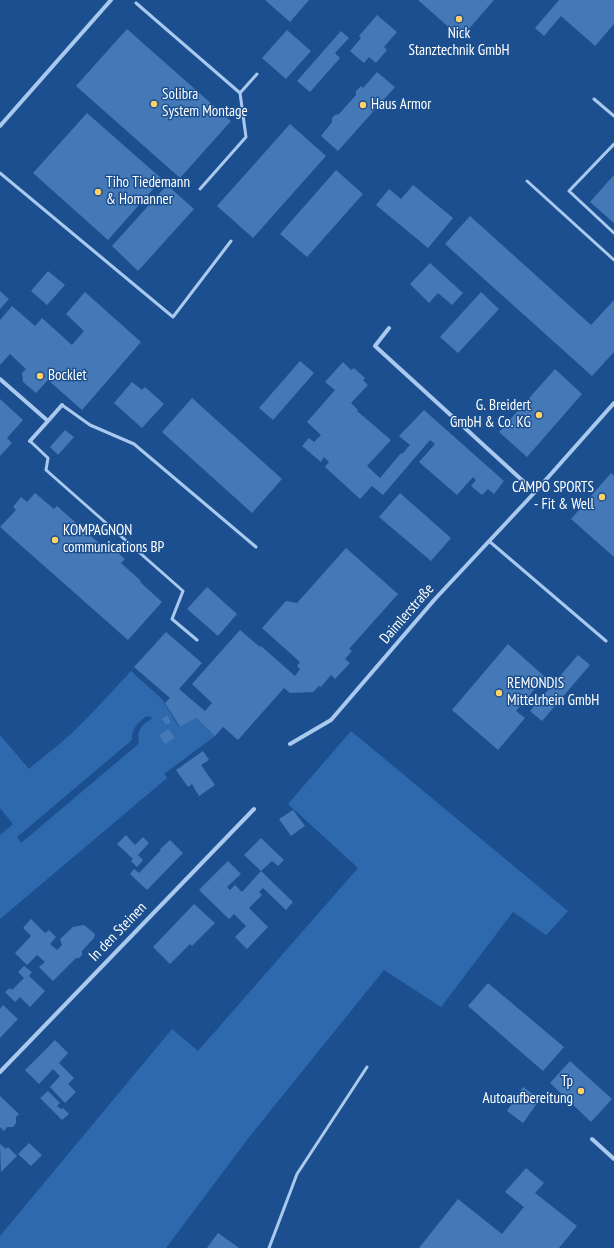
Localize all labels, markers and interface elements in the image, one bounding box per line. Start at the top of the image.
marker: Nick Stanztechnik GmbH [454,14,464,24]
place label: Nick Stanztechnik GmbH [408,25,510,60]
place label: Solibra System Montage [162,86,248,121]
place label: Haus Armor [371,96,431,114]
marker: Solibra System Montage [149,99,159,109]
marker: Haus Armor [358,100,368,110]
place label: Tiho Tiedemann & Homanner [106,174,190,209]
marker: Tiho Tiedemann & Homanner [93,187,103,197]
place label: Bocklet [48,367,87,385]
marker: Bocklet [35,371,45,381]
place label: G. Breidert GmbH & Co. KG [450,397,531,432]
marker: G. Breidert GmbH & Co. KG [534,410,544,420]
place label: CAMPO SPORTS - Fit & Well [512,479,594,514]
marker: CAMPO SPORTS - Fit & Well [597,492,607,502]
place label: KOMPAGNON communications BP [63,522,164,557]
marker: KOMPAGNON communications BP [50,535,60,545]
street label: Daimlerstraße [376,580,438,648]
place label: REMONDIS Mittelrhein GmbH [507,675,599,710]
marker: REMONDIS Mittelrhein GmbH [494,688,504,698]
street label: In den Steinen [85,899,151,965]
place label: Tp Autoaufbereitung [483,1073,573,1108]
marker: Tp Autoaufbereitung [576,1086,586,1096]

